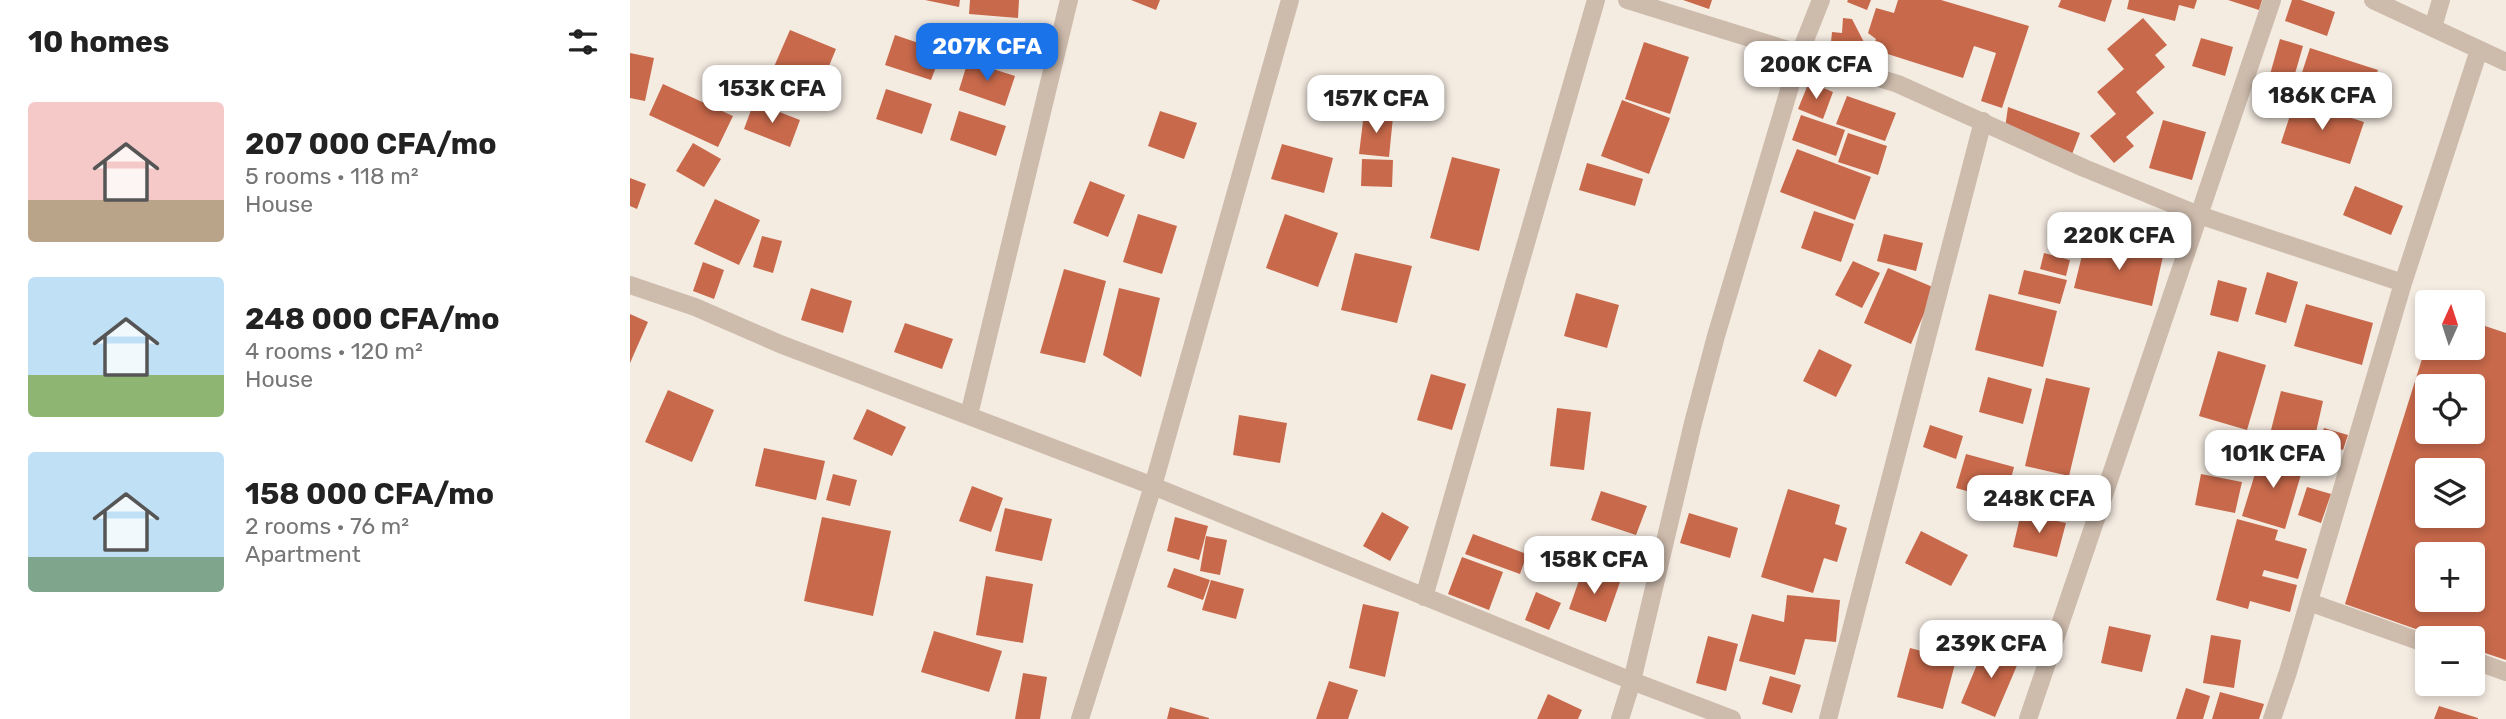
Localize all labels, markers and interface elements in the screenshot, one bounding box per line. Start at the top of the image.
icon: filters [564,23,602,61]
text: 10 homes [28,24,169,60]
pin: 207K CFA [915,24,1059,83]
text: 207K CFA [932,32,1042,60]
pin: 200K CFA [1744,42,1888,101]
text: 200K CFA [1760,50,1872,78]
pin: 153K CFA [700,66,844,125]
pin: 186K CFA [2250,72,2394,132]
text: 153K CFA [718,74,826,102]
pin: 157K CFA [1304,76,1448,135]
text: 186K CFA [2268,81,2376,109]
text: 157K CFA [1323,84,1429,112]
text: 207 000 CFA/mo [245,126,497,162]
icon: home [84,130,168,214]
text: 5 rooms · 118 m² [245,162,419,190]
text: House [245,190,313,218]
pin: 220K CFA [2047,212,2191,272]
text: 220K CFA [2063,221,2175,249]
north arrow [2415,290,2485,360]
map controls [2415,290,2485,696]
text: 248 000 CFA/mo [245,301,500,337]
icon: home [84,305,168,389]
text: 4 rooms · 120 m² [245,337,423,365]
text: House [245,365,313,393]
button: locate [2415,374,2485,444]
pin: 101K CFA [2201,430,2345,490]
text: 101K CFA [2221,439,2325,467]
button: layers [2415,458,2485,528]
text: 158 000 CFA/mo [245,476,494,512]
pin: 248K CFA [1967,476,2111,535]
icon: home [84,480,168,564]
text: 248K CFA [1983,484,2095,512]
text: 2 rooms · 76 m² [245,512,409,540]
pin: 158K CFA [1522,536,1666,596]
text: Apartment [245,540,361,568]
button: + [2415,542,2485,612]
text: 158K CFA [1540,545,1648,573]
pin: 239K CFA [1919,620,2063,680]
button: − [2415,626,2485,696]
text: 239K CFA [1936,629,2046,657]

